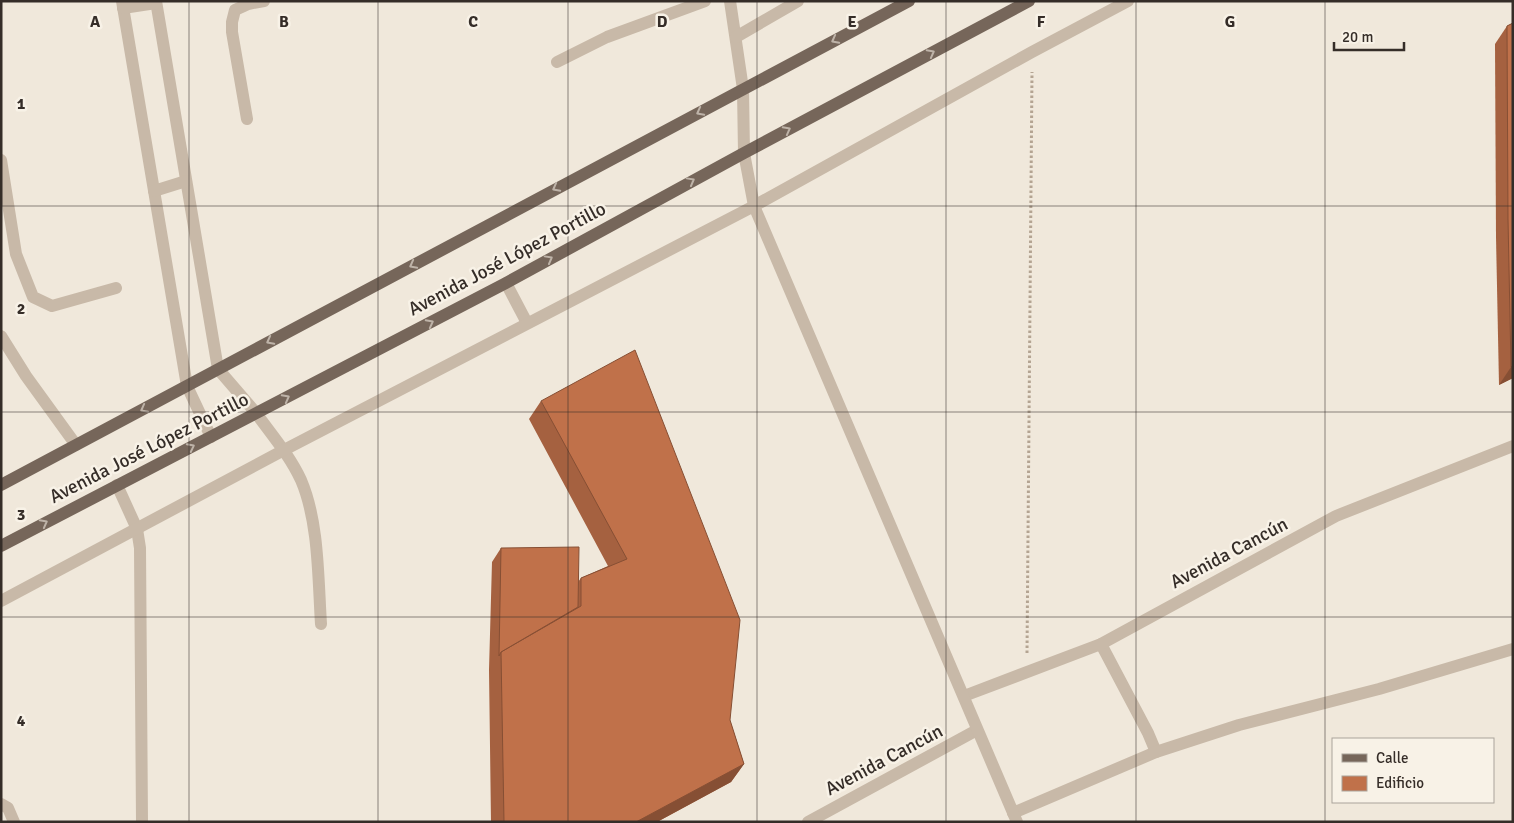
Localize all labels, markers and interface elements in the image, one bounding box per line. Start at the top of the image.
text: A [90,12,101,32]
text: B [279,12,289,32]
text: C [468,12,478,32]
text: D [657,12,668,32]
text: E [847,12,857,32]
text: F [1037,12,1046,32]
text: G [1225,12,1235,32]
scale bar [1334,20,1404,52]
text: 20 m [1342,28,1373,46]
one-way arrow [831,34,840,44]
one-way arrow [926,50,935,60]
text: 1 [17,94,26,114]
one-way arrow [696,106,705,116]
one-way arrow [782,126,791,136]
one-way arrow [686,178,695,188]
one-way arrow [553,182,562,192]
street label: Avenida José López Portillo [404,197,610,321]
one-way arrow [543,255,552,265]
one-way arrow [409,258,418,268]
text: 2 [17,299,25,319]
one-way arrow [424,319,433,329]
one-way arrow [266,335,275,345]
street label: Avenida José López Portillo [45,387,253,509]
one-way arrow [280,394,289,404]
one-way arrow [140,403,149,413]
one-way arrow [186,443,195,453]
text: 3 [17,505,25,525]
street label: Avenida Cancún [1166,512,1292,594]
one-way arrow [39,519,48,529]
text: 4 [17,711,26,731]
street label: Avenida Cancún [821,719,947,801]
legend [1332,738,1494,803]
text: Calle [1376,749,1409,767]
text: Edificio [1376,774,1424,792]

